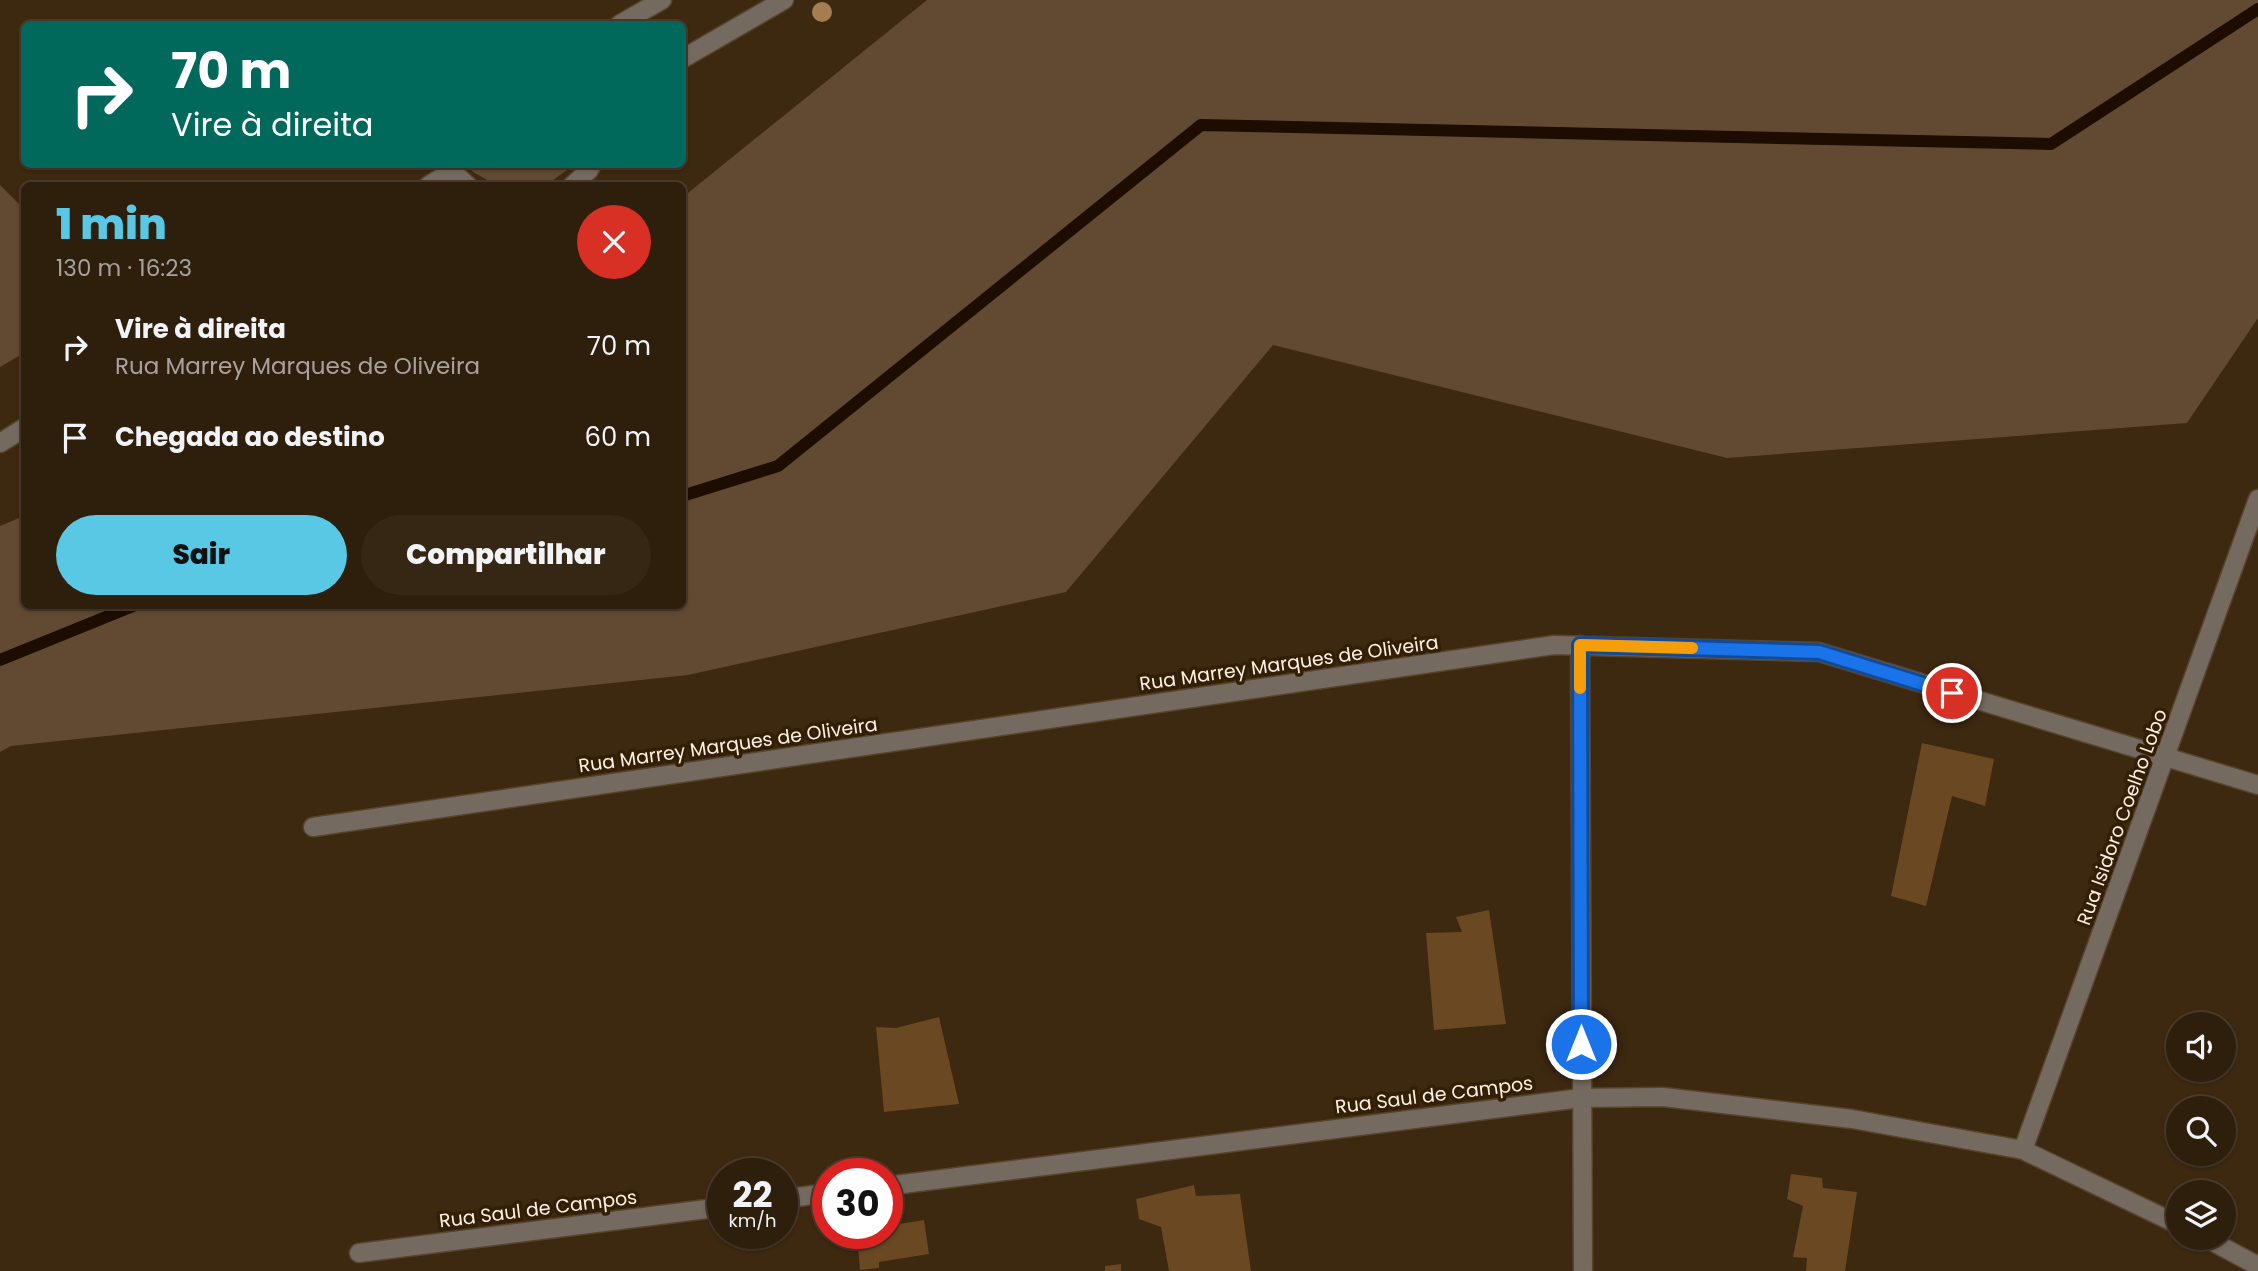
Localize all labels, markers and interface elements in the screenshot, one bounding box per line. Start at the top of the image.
text: 70 m [171,37,291,105]
icon: right [56,49,147,140]
text: Vire à direita [171,102,373,147]
text: 1 min [56,195,167,254]
button: close [577,205,651,279]
text: 130 m · 16:23 [56,252,192,284]
text: Vire à direita [115,311,286,347]
icon: right [56,328,94,366]
text: 70 m [587,328,651,364]
text: Rua Marrey Marques de Oliveira [115,350,480,382]
icon: arrive [56,419,94,457]
text: Chegada ao destino [115,419,385,455]
text: 60 m [584,419,651,455]
button: Sair [56,515,347,595]
button: Compartilhar [361,515,651,595]
street label: Rua Marrey Marques de Oliveira [1138,629,1440,697]
pin [1922,663,1982,723]
icon: arrive [1933,674,1971,712]
street label: Rua Isidoro Coelho Lobo [2070,705,2174,929]
street label: Rua Marrey Marques de Oliveira [577,711,879,779]
position arrow [1544,1007,1618,1081]
map controls [2166,1012,2236,1250]
button: sound [2166,1012,2236,1082]
street label: Rua Saul de Campos [1333,1069,1535,1121]
button: search [2166,1096,2236,1166]
speed limit sign: 30 [812,1158,903,1249]
text: 22 [733,1170,772,1219]
button: layers [2166,1180,2236,1250]
street label: Rua Saul de Campos [437,1183,639,1235]
text: km/h [729,1208,776,1233]

